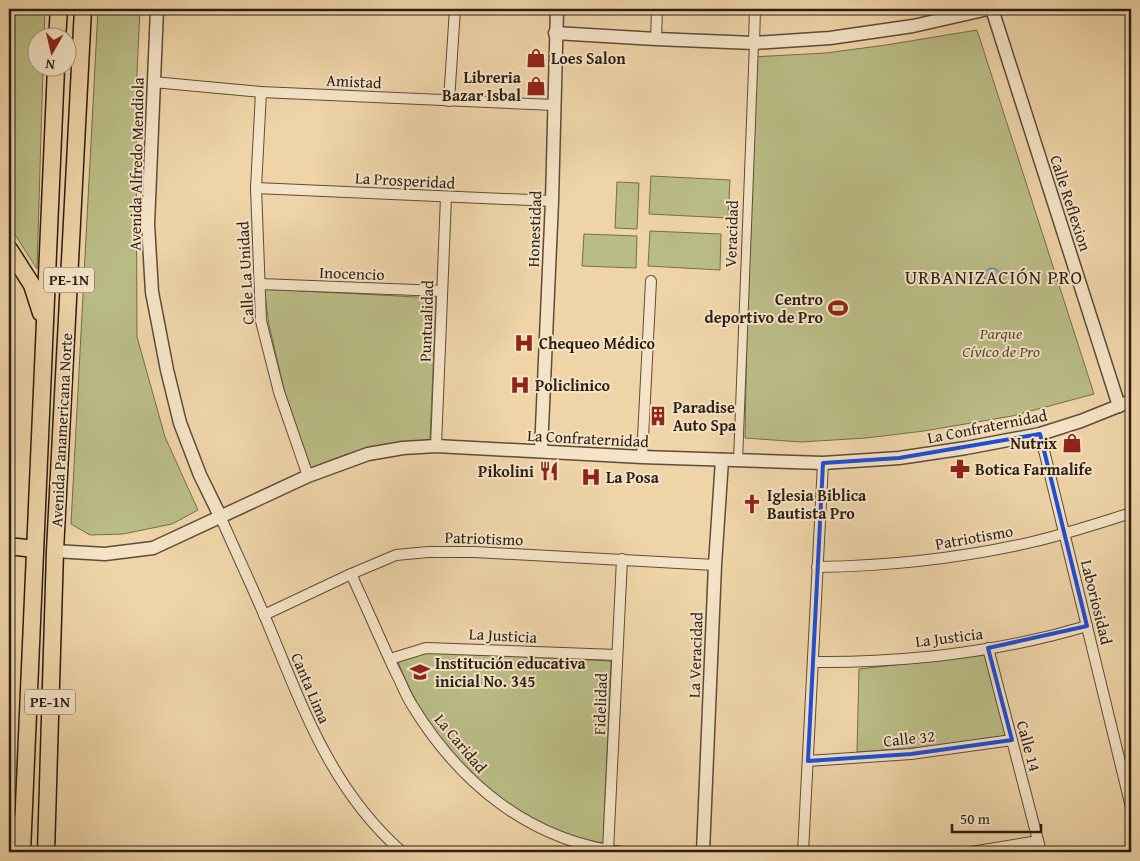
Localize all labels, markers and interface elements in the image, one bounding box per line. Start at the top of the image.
north arrow [28,28,78,78]
place label: Loes Salon [551,46,626,70]
shop icon: Loes Salon [525,47,547,69]
text: N [44,54,56,75]
place label: Libreria Bazar Isbal [442,65,522,107]
street label: Amistad [326,68,383,94]
shop icon: Libreria Bazar Isbal [525,75,547,97]
street label: Avenida Alfredo Mendiola [122,77,150,251]
street label: Calle Reflexion [1044,152,1098,254]
street label: La Prosperidad [354,165,456,195]
street label: Honestidad [521,190,547,268]
street label: Veracidad [718,200,744,268]
street label: Calle La Unidad [230,220,260,325]
street label: Inocencio [319,260,385,286]
district label: URBANIZACIÓN PRO [905,263,1083,291]
road number: PE-1N [44,268,94,292]
street label: Puntualidad [413,279,439,362]
place label: Centro deportivo de Pro [705,287,823,329]
sports icon: Centro deportivo de Pro [827,297,849,319]
park label: Parque Cívico de Pro [962,321,1040,363]
place label: Chequeo Médico [539,331,656,355]
street label: Avenida Panamericana Norte [44,332,78,528]
hospital icon: Chequeo Médico [513,332,535,354]
place label: Policlinico [535,373,611,397]
hospital icon: Policlinico [509,374,531,396]
place label: Paradise Auto Spa [673,395,737,437]
street label: La Confraternidad [925,403,1049,449]
building icon: Paradise Auto Spa [647,405,669,427]
street label: La Confraternidad [527,423,650,453]
place label: Nutrix [1010,431,1058,455]
shop icon: Nutrix [1061,432,1083,454]
place label: Botica Farmalife [975,457,1092,481]
pharmacy icon: Botica Farmalife [949,458,971,480]
place label: Pikolini [478,459,534,483]
restaurant icon: Pikolini [538,460,560,482]
place label: La Posa [606,465,660,489]
hospital icon: La Posa [580,466,602,488]
place label: Iglesia Biblica Bautista Pro [767,483,867,525]
church icon: Iglesia Biblica Bautista Pro [741,493,763,515]
street label: Patriotismo [933,518,1015,556]
street label: Patriotismo [444,525,524,551]
street label: Laboriosidad [1075,557,1119,647]
street label: La Veracidad [682,611,709,698]
street label: La Justicia [468,621,538,649]
street label: La Justicia [914,621,985,653]
street label: Canta Lima [285,649,337,728]
place label: Institución educativa inicial No. 345 [435,651,587,693]
school or university icon: Institución educativa inicial No. 345 [409,661,431,683]
street label: Fidelidad [587,672,613,735]
road number: PE-1N [25,690,75,714]
street label: La Caridad [429,708,493,778]
street label: Calle 14 [1011,718,1047,774]
street label: Calle 32 [882,723,936,753]
scale bar [952,801,1041,833]
text: 50 m [960,808,991,829]

